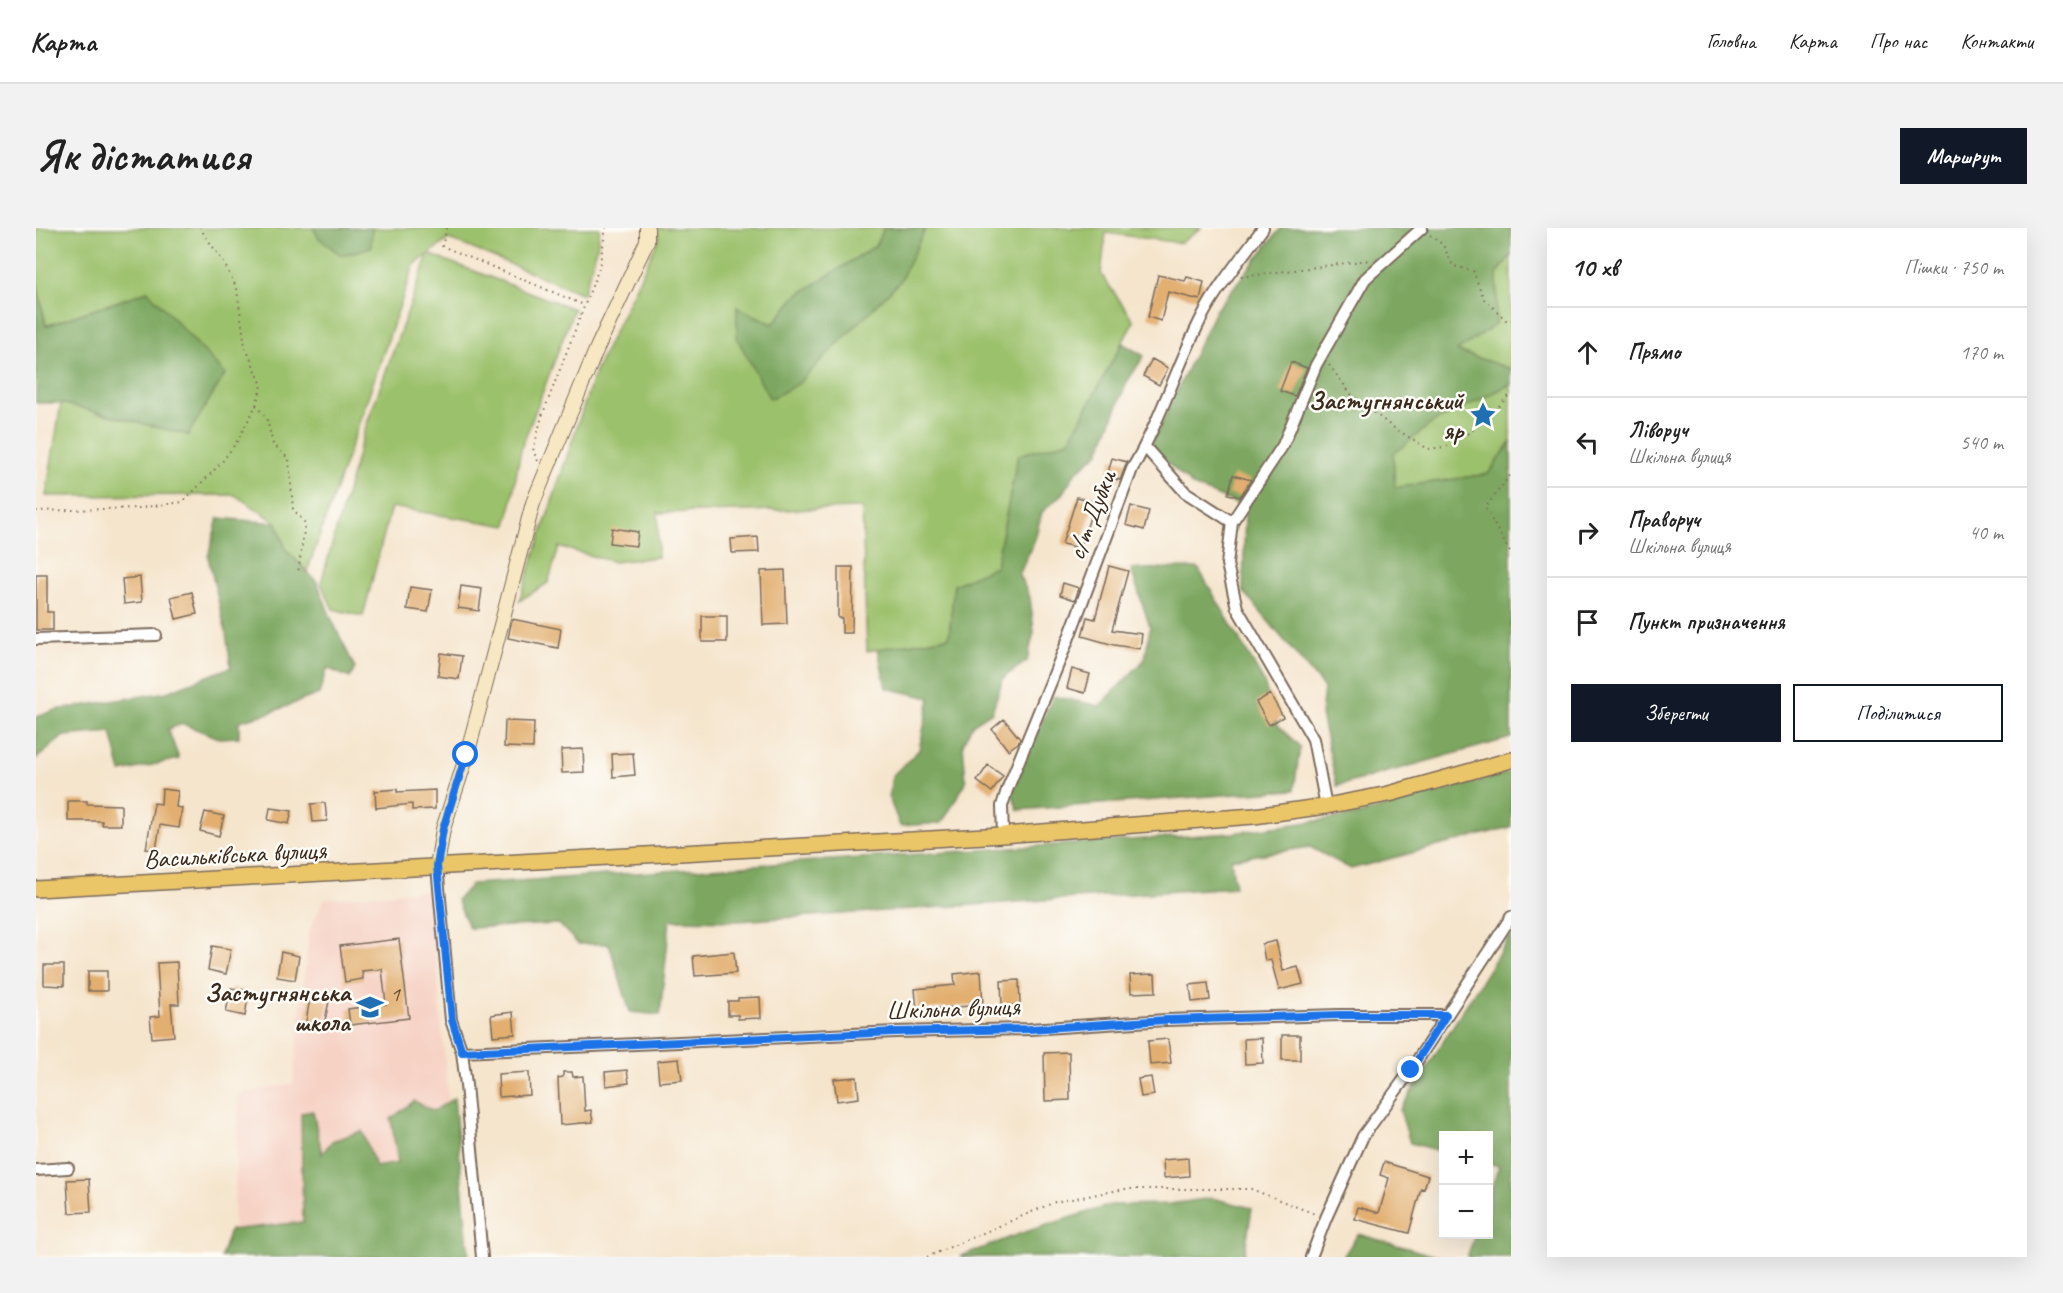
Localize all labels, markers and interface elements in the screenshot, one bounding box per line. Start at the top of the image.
text: Карта [30,24,97,59]
text: Головна [1707,28,1756,54]
text: Карта [1789,28,1837,54]
text: Про нас [1870,28,1927,54]
text: Контакти [1960,28,2033,54]
button: Маршрут [1900,128,2027,184]
text: Як дістатися [36,130,250,183]
text: 10 хв [1571,251,1618,284]
text: Пішки · 750 m [1904,255,2003,280]
icon: ahead [1571,336,1604,369]
text: Прямо [1628,338,1680,366]
text: 170 m [1960,340,2003,365]
place label: Застугнянський яр [1308,384,1465,447]
place icon: Застугнянський яр [1468,400,1498,430]
text: Ліворуч [1628,416,1688,444]
icon: left [1571,426,1604,459]
text: 540 m [1960,430,2003,455]
text: Шкільна вулиця [1628,444,1731,469]
street label: с/т Дубки [1059,464,1124,565]
text: Праворуч [1628,506,1700,534]
icon: right [1571,516,1604,549]
text: 40 m [1969,520,2003,545]
text: Шкільна вулиця [1628,534,1731,559]
icon: arrive [1571,606,1604,639]
text: Пункт призначення [1628,608,1785,636]
button: Зберегти [1571,684,1781,742]
button: Поділитися [1793,684,2003,742]
route start [452,741,478,767]
street label: Васильківська вулиця [143,833,329,876]
place label: Застугнянська школа [204,976,352,1039]
house number: 1 [390,980,401,1008]
street label: Шкільна вулиця [886,990,1022,1027]
school or university icon: Застугнянська школа [355,992,385,1022]
route end [1397,1056,1423,1082]
map controls [1439,1131,1493,1239]
button: + [1439,1131,1493,1185]
button: − [1439,1185,1493,1239]

